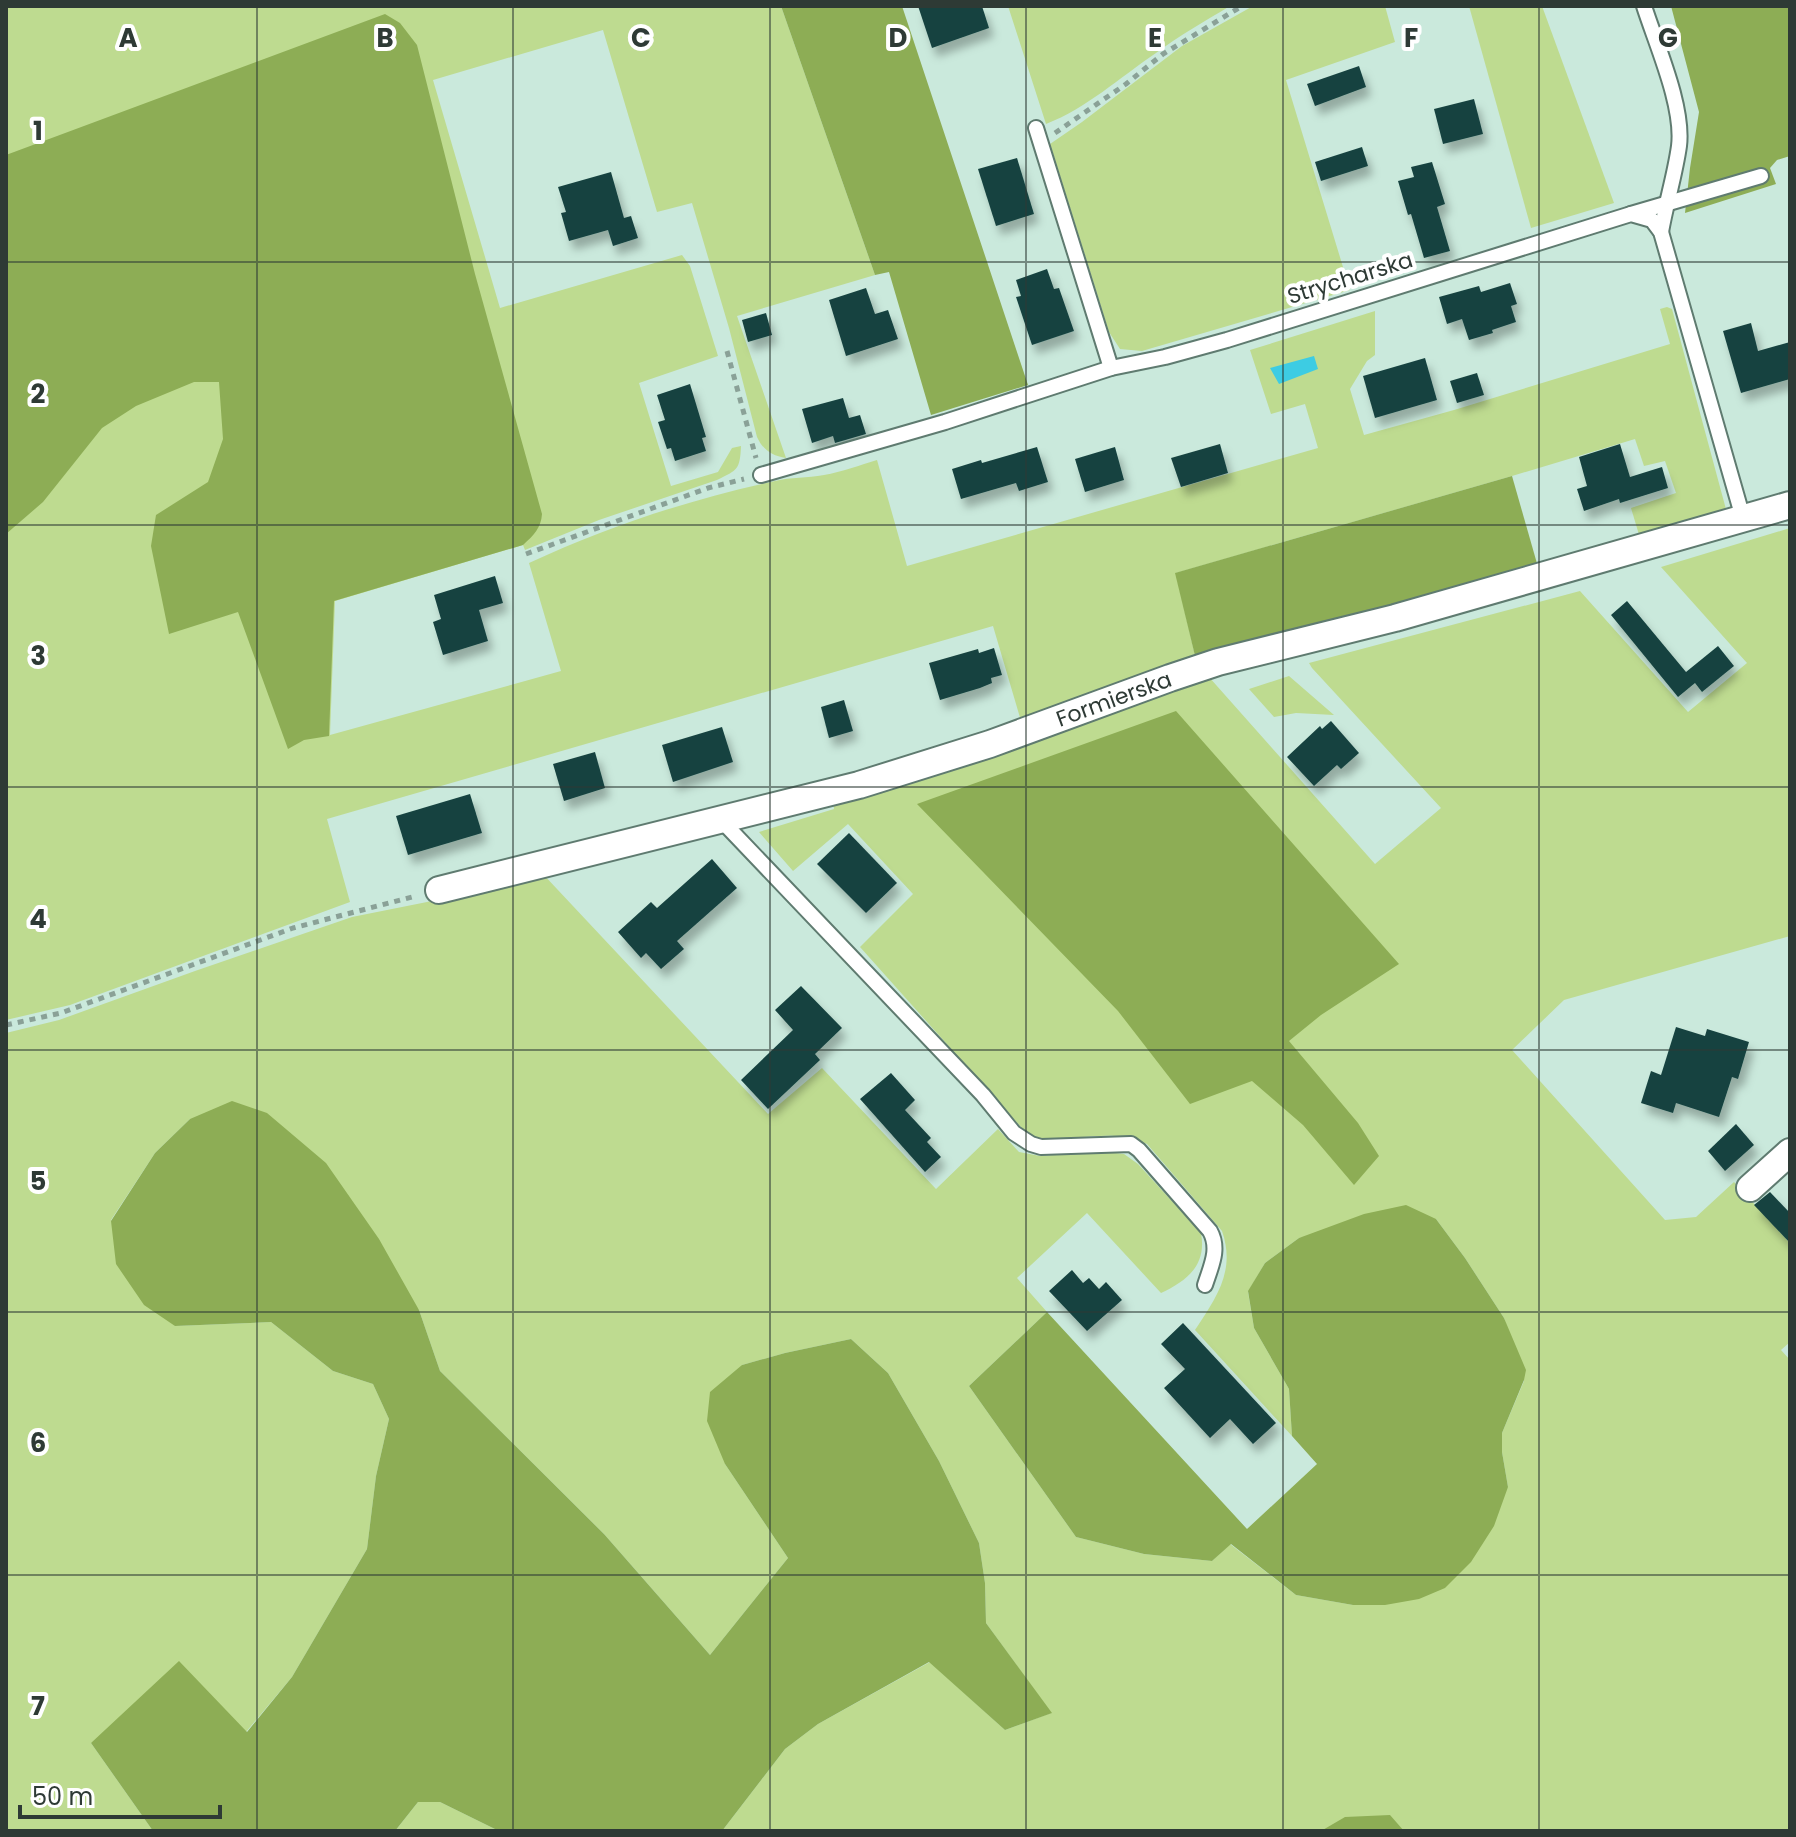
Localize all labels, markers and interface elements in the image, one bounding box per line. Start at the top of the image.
text: A [118,20,138,56]
text: B [376,20,394,56]
text: C [631,20,651,56]
text: D [889,20,908,56]
text: E [1148,20,1162,56]
text: F [1404,20,1418,56]
text: G [1658,20,1678,56]
text: 1 [33,113,43,149]
street label: Strycharska [1283,244,1417,312]
text: 2 [31,376,46,412]
text: 3 [30,638,46,674]
street label: Formierska [1052,663,1176,734]
text: 4 [29,901,47,937]
text: 5 [30,1163,46,1199]
text: 6 [30,1425,46,1461]
text: 7 [31,1688,45,1724]
scale bar [20,1769,220,1819]
text: 50 m [32,1780,93,1813]

